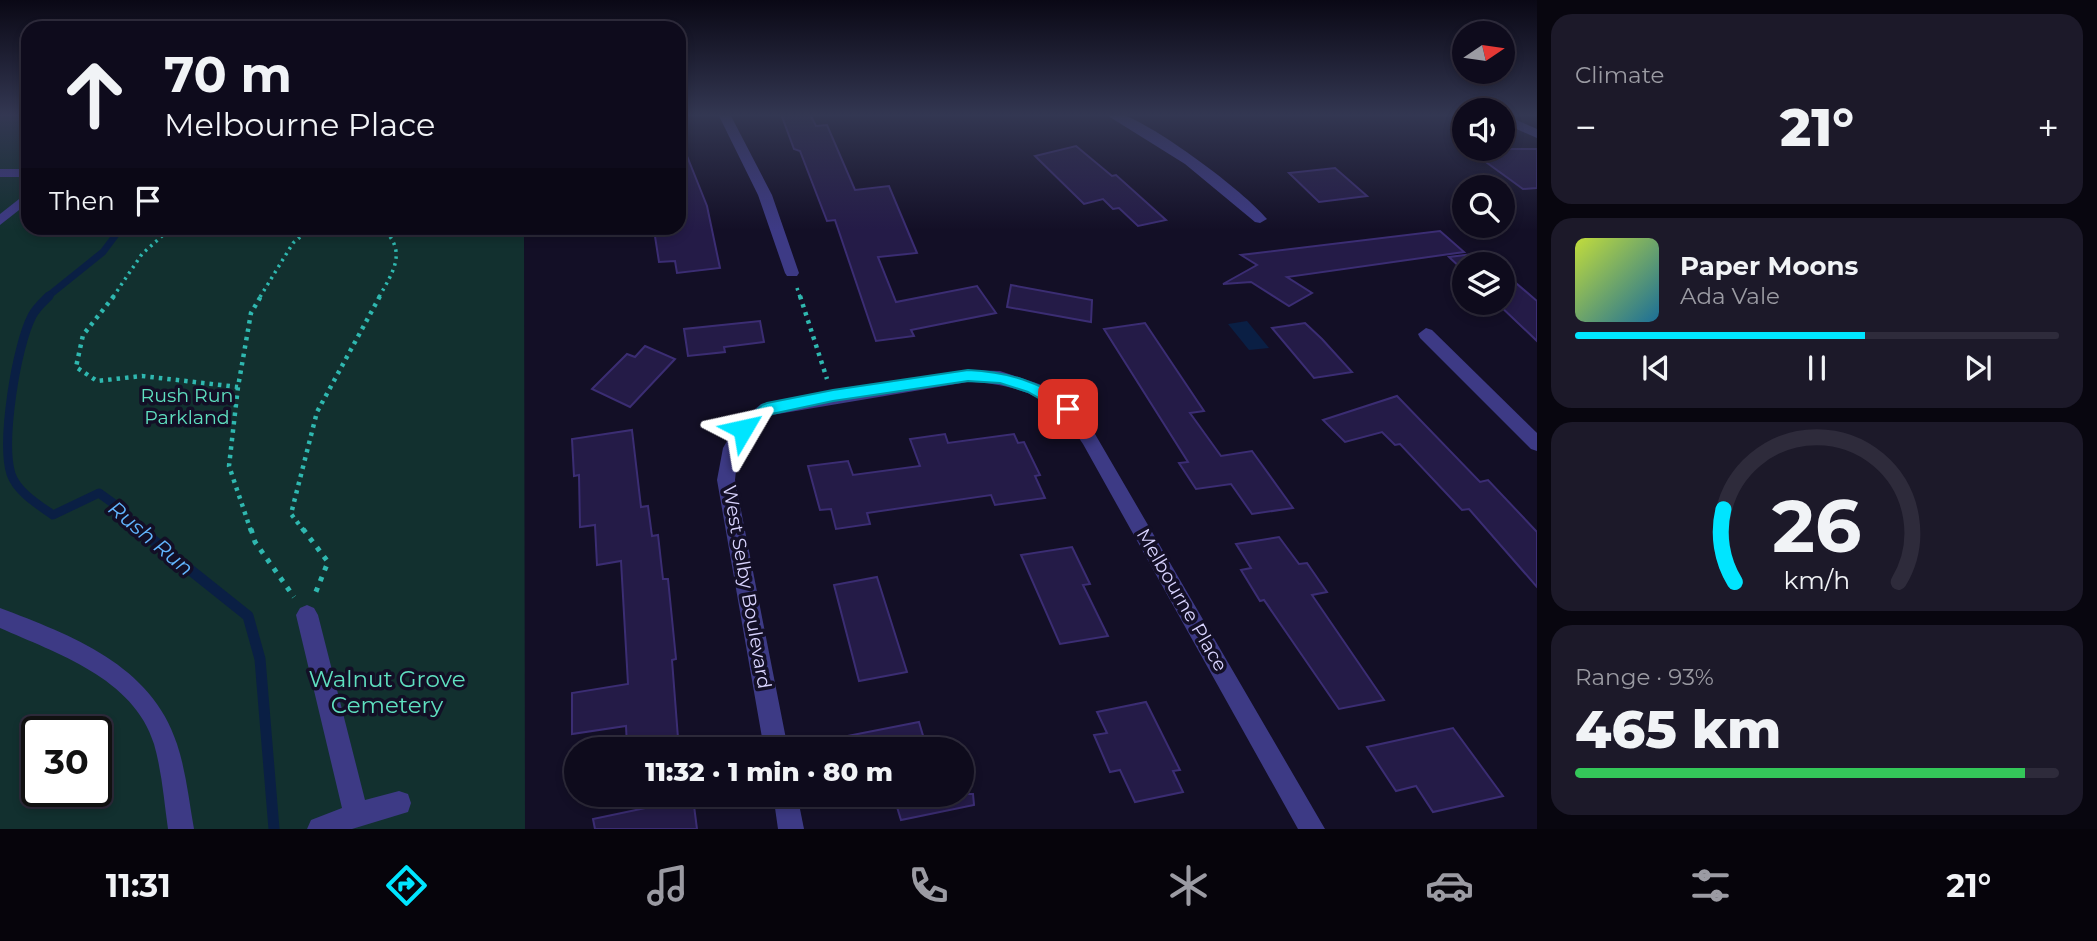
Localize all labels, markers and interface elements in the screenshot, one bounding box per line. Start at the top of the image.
north arrow [1452,21,1516,84]
map controls [1452,21,1515,315]
text: 70 m [164,45,292,104]
icon: ahead [49,49,140,140]
text: Climate [1575,61,1664,89]
text: 21° [1780,96,1854,159]
button: sound [1452,98,1515,161]
text: − [1575,104,1597,151]
text: + [2037,104,2059,151]
text: Melbourne Place [164,105,435,144]
button: search [1452,175,1515,238]
icon: arrive [129,182,167,220]
text: Then [49,185,115,217]
text: Paper Moons [1680,250,1858,282]
button: layers [1452,252,1515,315]
text: Ada Vale [1680,282,1780,310]
icon: previous [1637,349,1675,387]
icon: pause [1798,349,1836,387]
icon: next [1959,349,1997,387]
pin [1038,379,1098,439]
park label: Rush Run Parkland [141,384,233,429]
icon: arrive [1049,390,1087,428]
position arrow [706,392,780,466]
street label: West Selby Boulevard [718,483,776,691]
text: 26 [1772,483,1862,571]
water label: Rush Run [104,495,198,581]
street label: Melbourne Place [1132,525,1232,675]
text: km/h [1784,565,1850,595]
text: Range · 93% [1575,663,1714,691]
park label: Walnut Grove Cemetery [308,665,466,719]
text: 465 km [1575,698,1781,761]
speed limit sign: 30 [21,716,112,807]
text: 11:32 · 1 min · 80 m [645,756,893,788]
icon: directions [382,861,431,910]
icon: music [643,861,692,910]
icon: phone [904,861,953,910]
icon: climate [1164,861,1213,910]
icon: car [1425,861,1474,910]
icon: filters [1686,861,1735,910]
text: 11:31 [106,866,171,905]
text: 21° [1946,866,1991,905]

